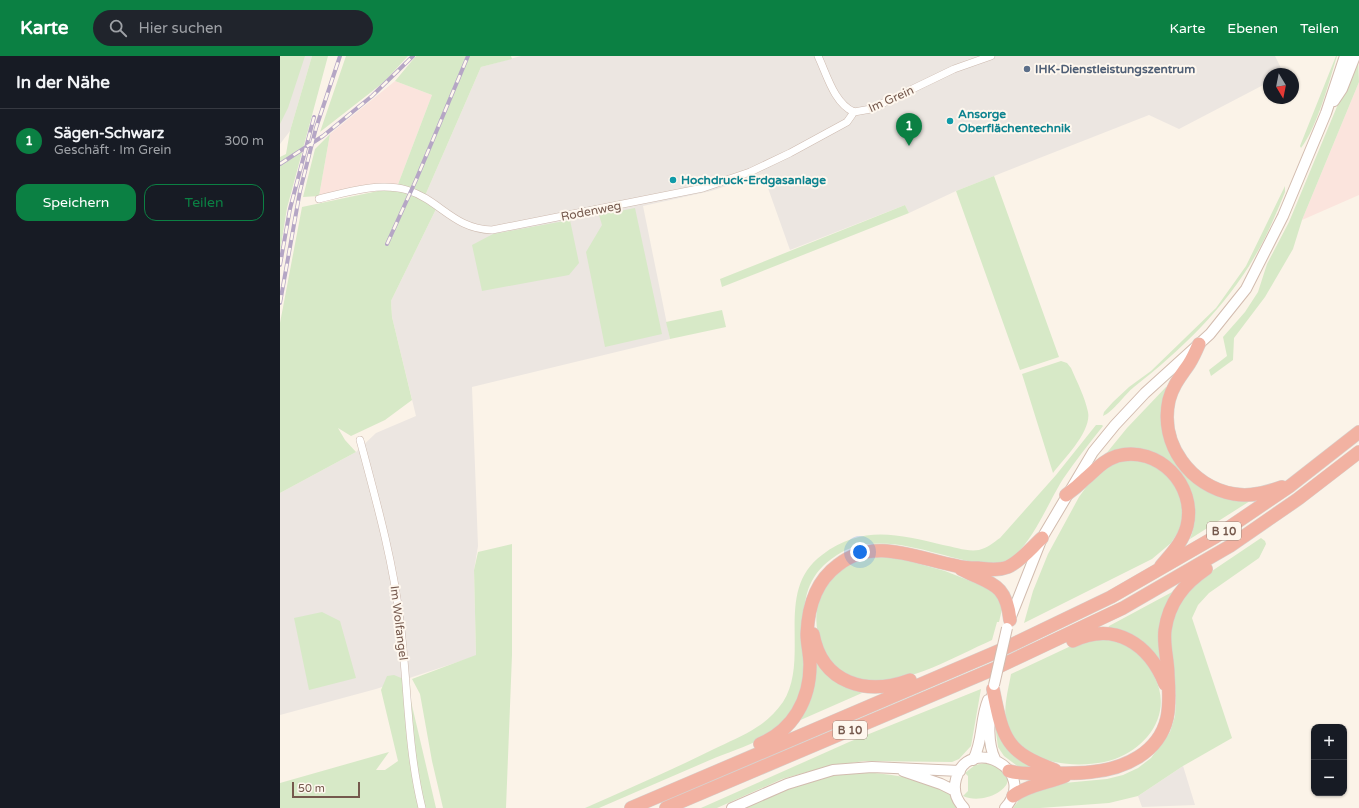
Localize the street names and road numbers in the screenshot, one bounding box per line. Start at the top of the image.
street label: Im Grein [866,83,916,115]
street label: Rodenweg [560,198,622,224]
road number: B 10 [1207,522,1241,540]
street label: Im Wolfangel [387,585,411,661]
road number: B 10 [833,721,867,739]

